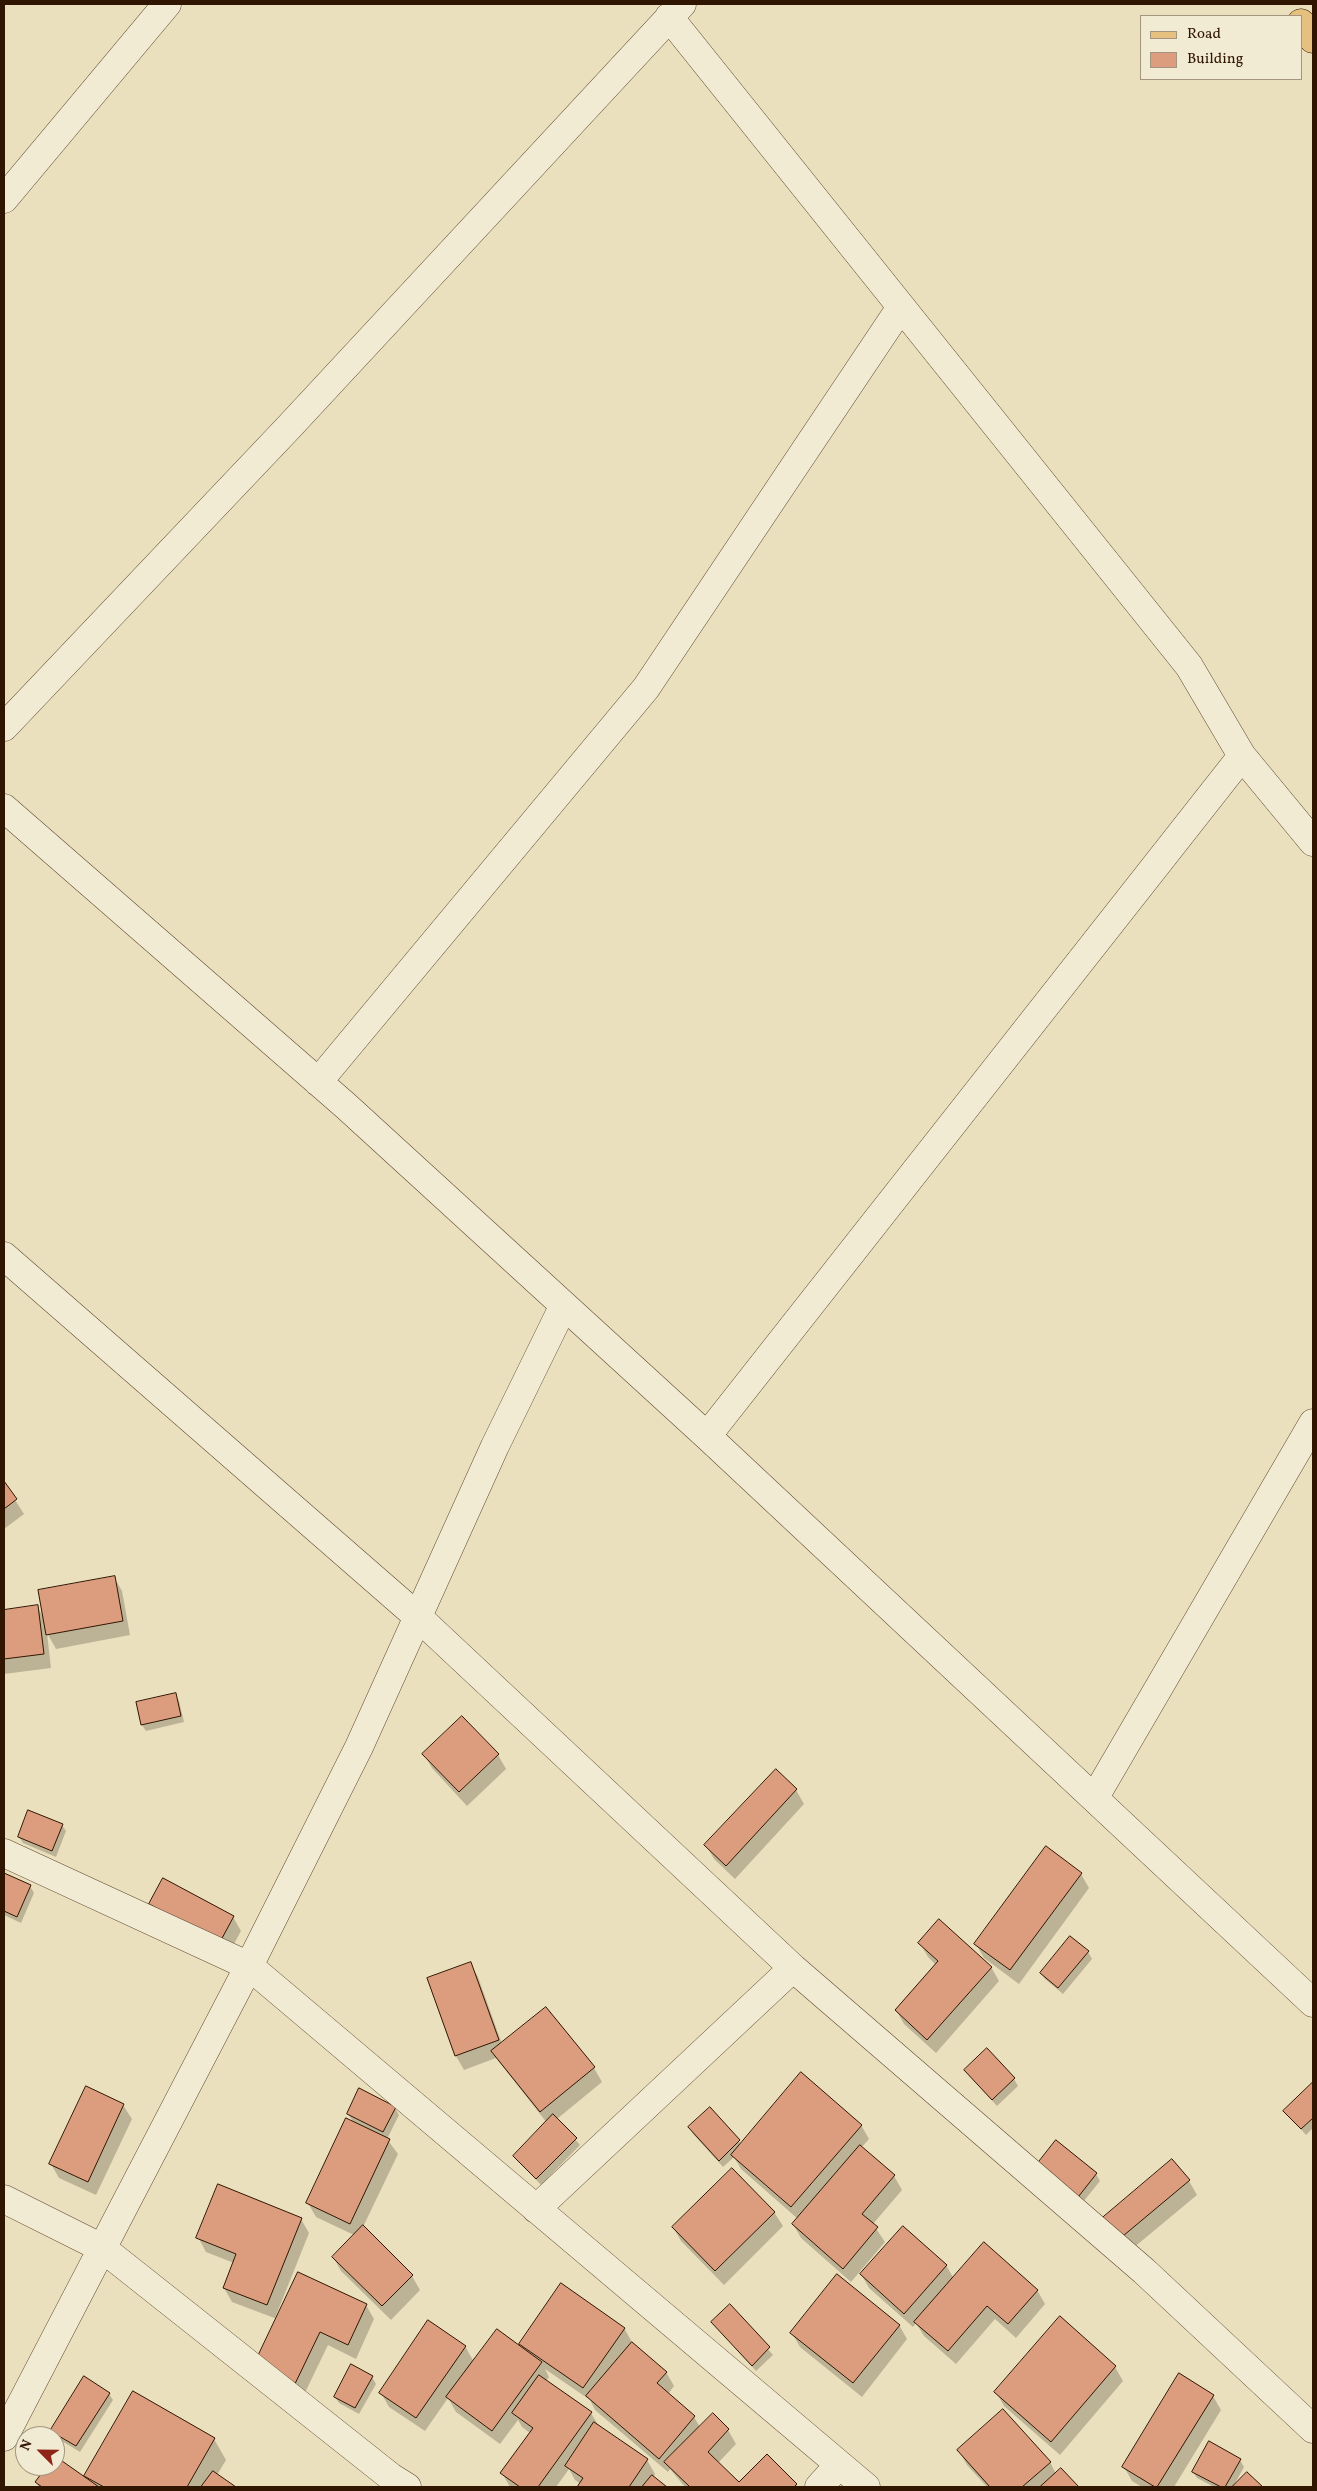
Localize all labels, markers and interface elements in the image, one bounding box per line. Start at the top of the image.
legend [1140,15,1302,80]
text: Road [1187,24,1221,45]
text: Building [1187,49,1243,70]
north arrow [15,2426,65,2476]
text: N [16,2437,37,2454]

